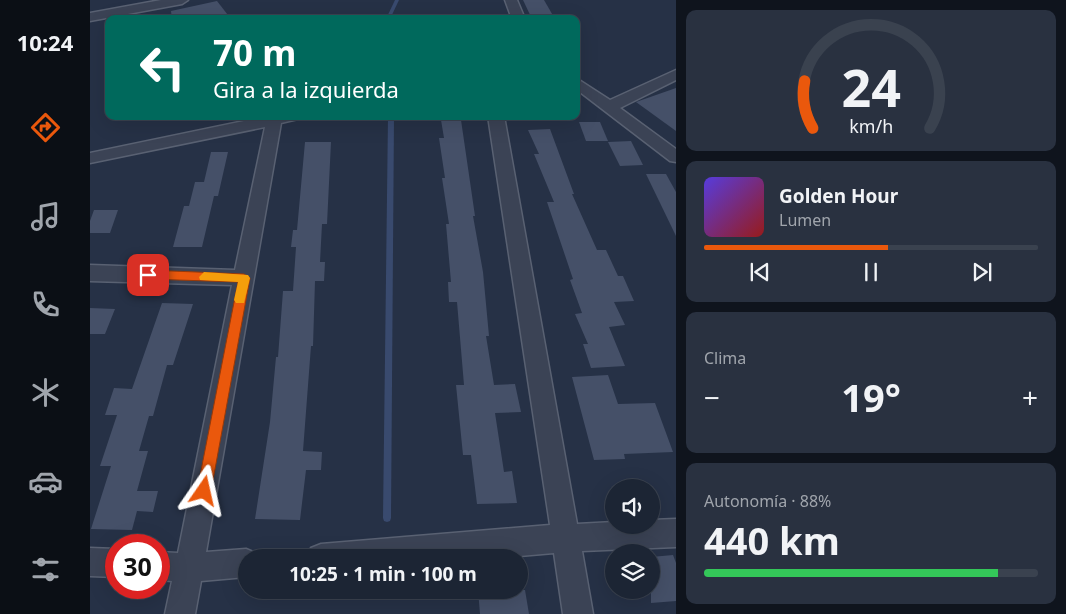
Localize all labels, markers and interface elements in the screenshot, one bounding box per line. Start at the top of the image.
text: 10:24 [17,27,73,57]
text: 70 m [213,29,296,76]
icon: left [130,35,195,100]
text: 24 [841,51,901,122]
text: Gira a la izquierda [213,74,399,104]
icon: directions [28,110,63,145]
text: km/h [849,114,893,138]
text: Golden Hour [779,183,898,209]
icon: music [28,199,63,234]
text: Lumen [779,209,831,231]
pin [127,254,169,296]
icon: previous [746,258,774,286]
icon: pause [857,258,885,286]
icon: next [968,258,996,286]
icon: arrive [134,261,162,289]
icon: phone [28,287,63,322]
text: Clima [704,347,746,369]
text: 19° [841,371,901,423]
icon: climate [28,375,63,410]
text: − [704,378,720,416]
text: + [1022,378,1038,416]
icon: car [28,464,63,499]
position arrow [177,464,229,516]
map controls [605,479,660,599]
button: sound [605,479,660,534]
text: Autonomía · 88% [704,490,831,512]
text: 440 km [704,514,840,566]
speed limit sign: 30 [105,534,170,599]
button: layers [605,544,660,599]
icon: filters [28,552,63,587]
text: 10:25 · 1 min · 100 m [289,561,477,587]

